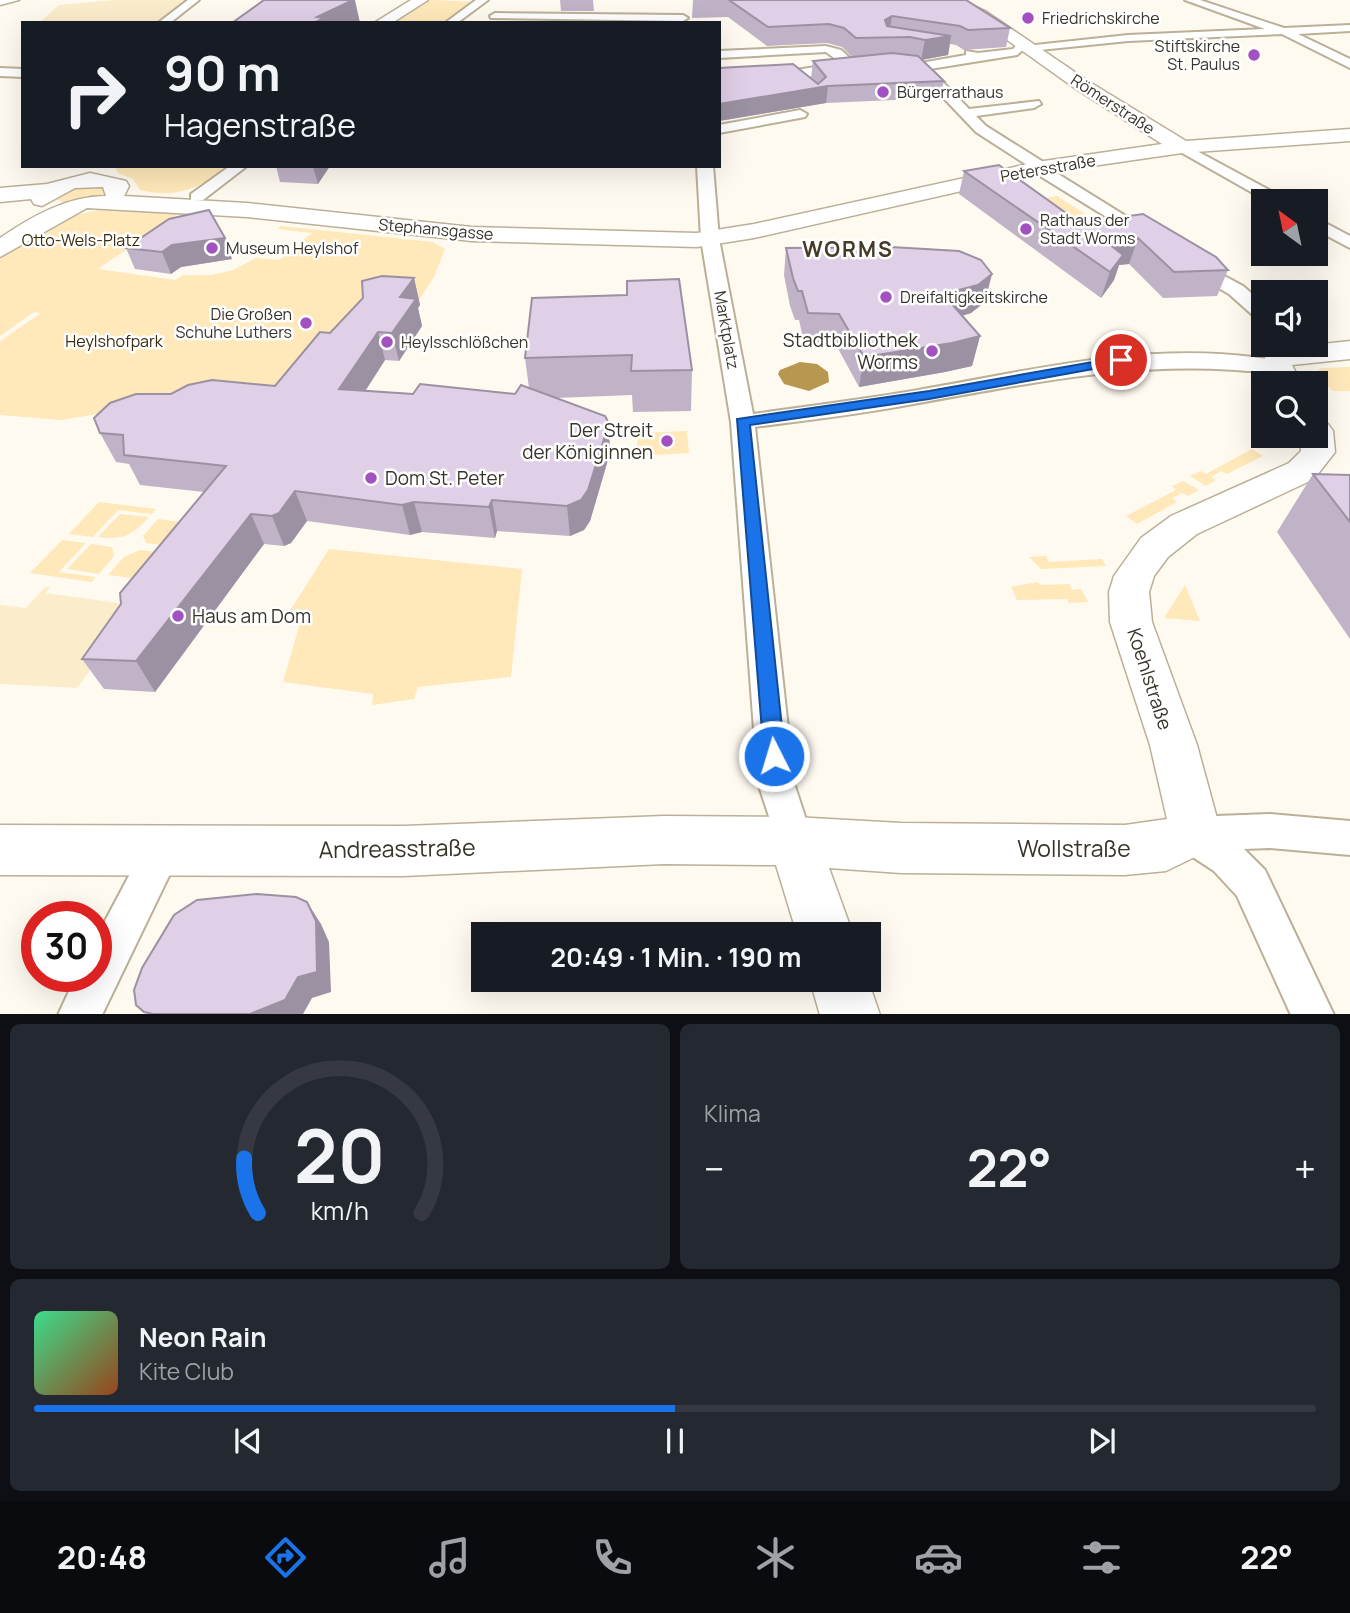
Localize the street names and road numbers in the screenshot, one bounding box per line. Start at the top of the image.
street label: Römerstraße [1067,69,1159,139]
street label: Petersstraße [999,149,1097,187]
street label: Stephansgasse [378,213,494,245]
street label: Marktplatz [709,289,745,371]
street label: Koehlstraße [1121,625,1179,733]
street label: Andreasstraße [318,831,476,865]
street label: Wollstraße [1017,832,1131,864]

